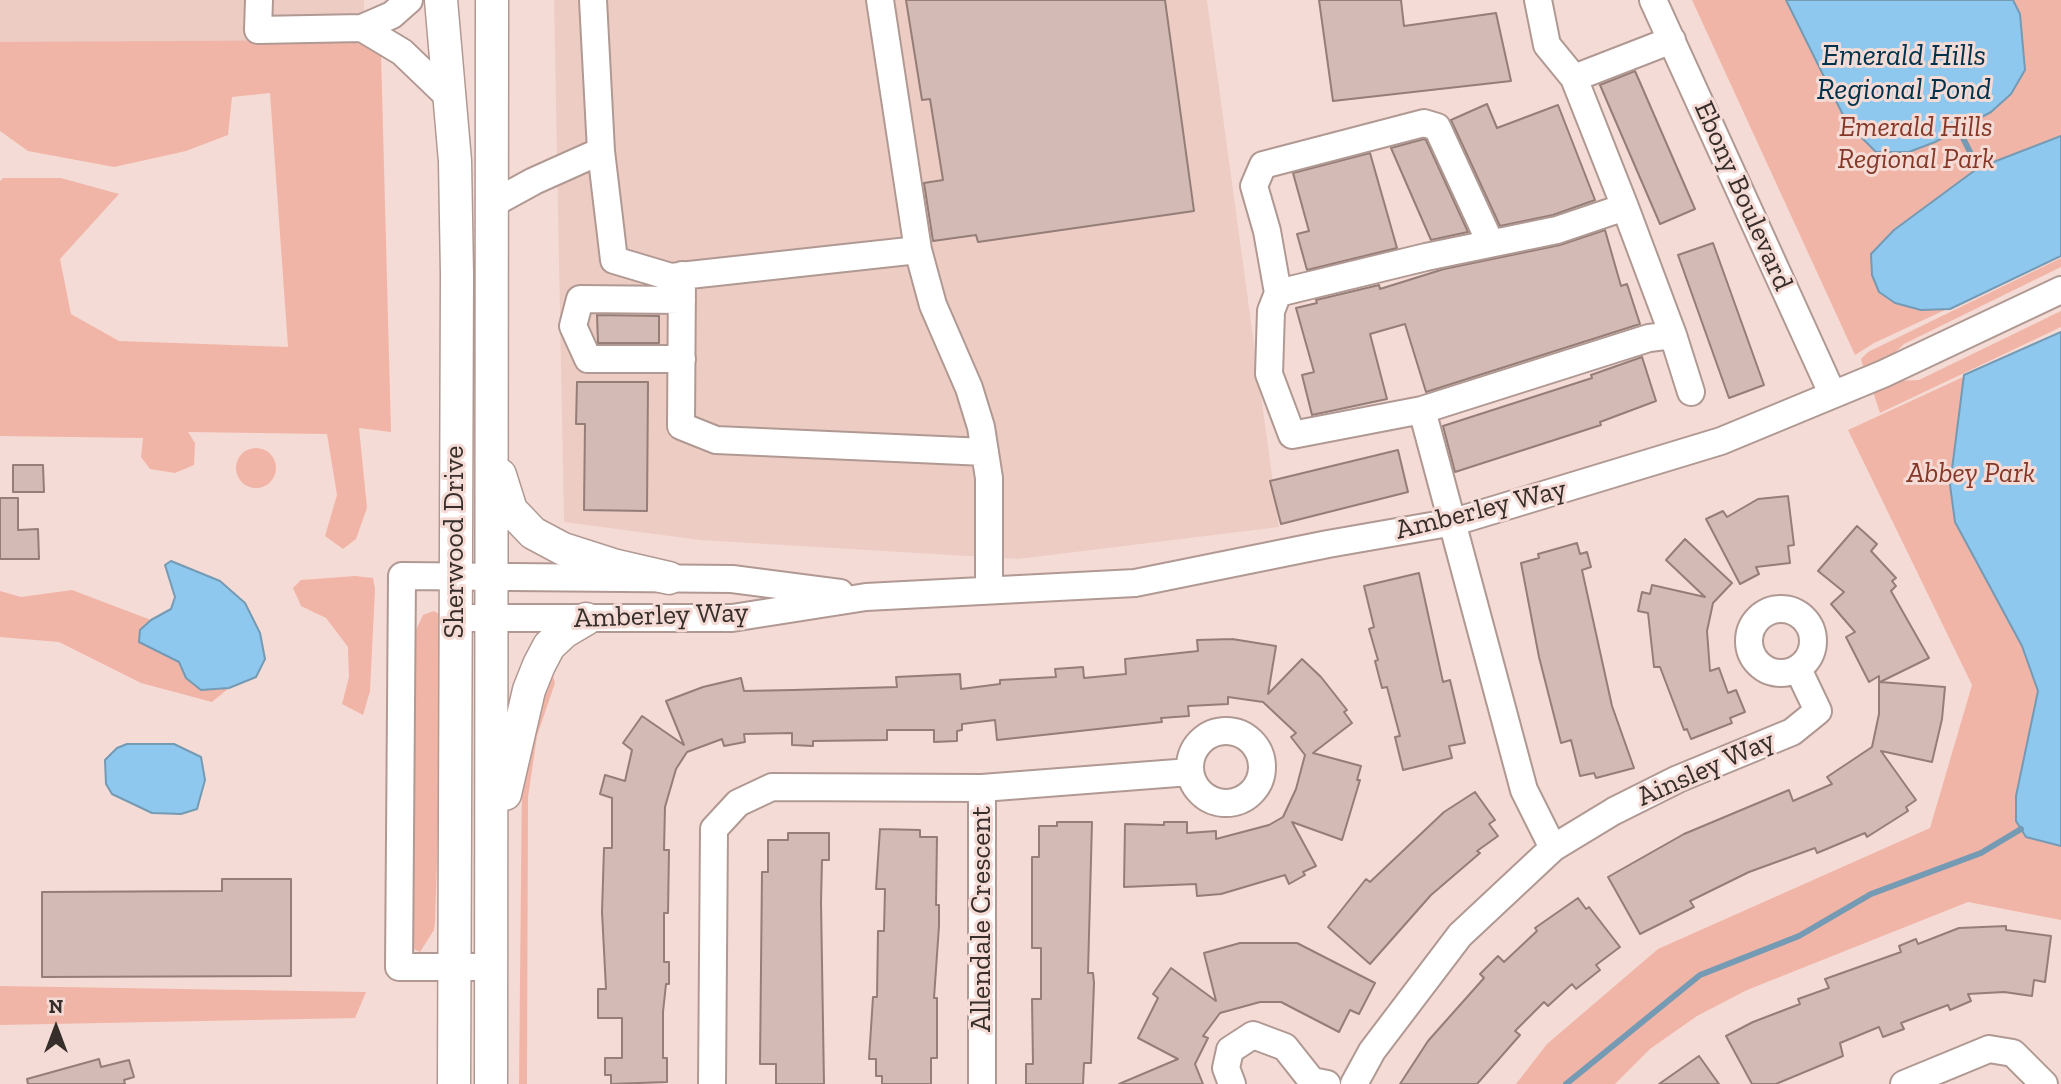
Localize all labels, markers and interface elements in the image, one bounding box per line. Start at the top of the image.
water label: Emerald Hills Regional Pond [1817,38,1991,108]
street label: Ebony Boulevard [1686,96,1800,296]
park label: Emerald Hills Regional Park [1838,111,1994,177]
street label: Sherwood Drive [438,445,472,639]
park label: Abbey Park [1907,457,2035,491]
street label: Amberley Way [1392,473,1570,547]
street label: Amberley Way [573,596,749,636]
street label: Ainsley Way [1632,724,1780,814]
street label: Allendale Crescent [965,806,999,1032]
north arrow [21,993,91,1063]
text: N [49,995,63,1018]

